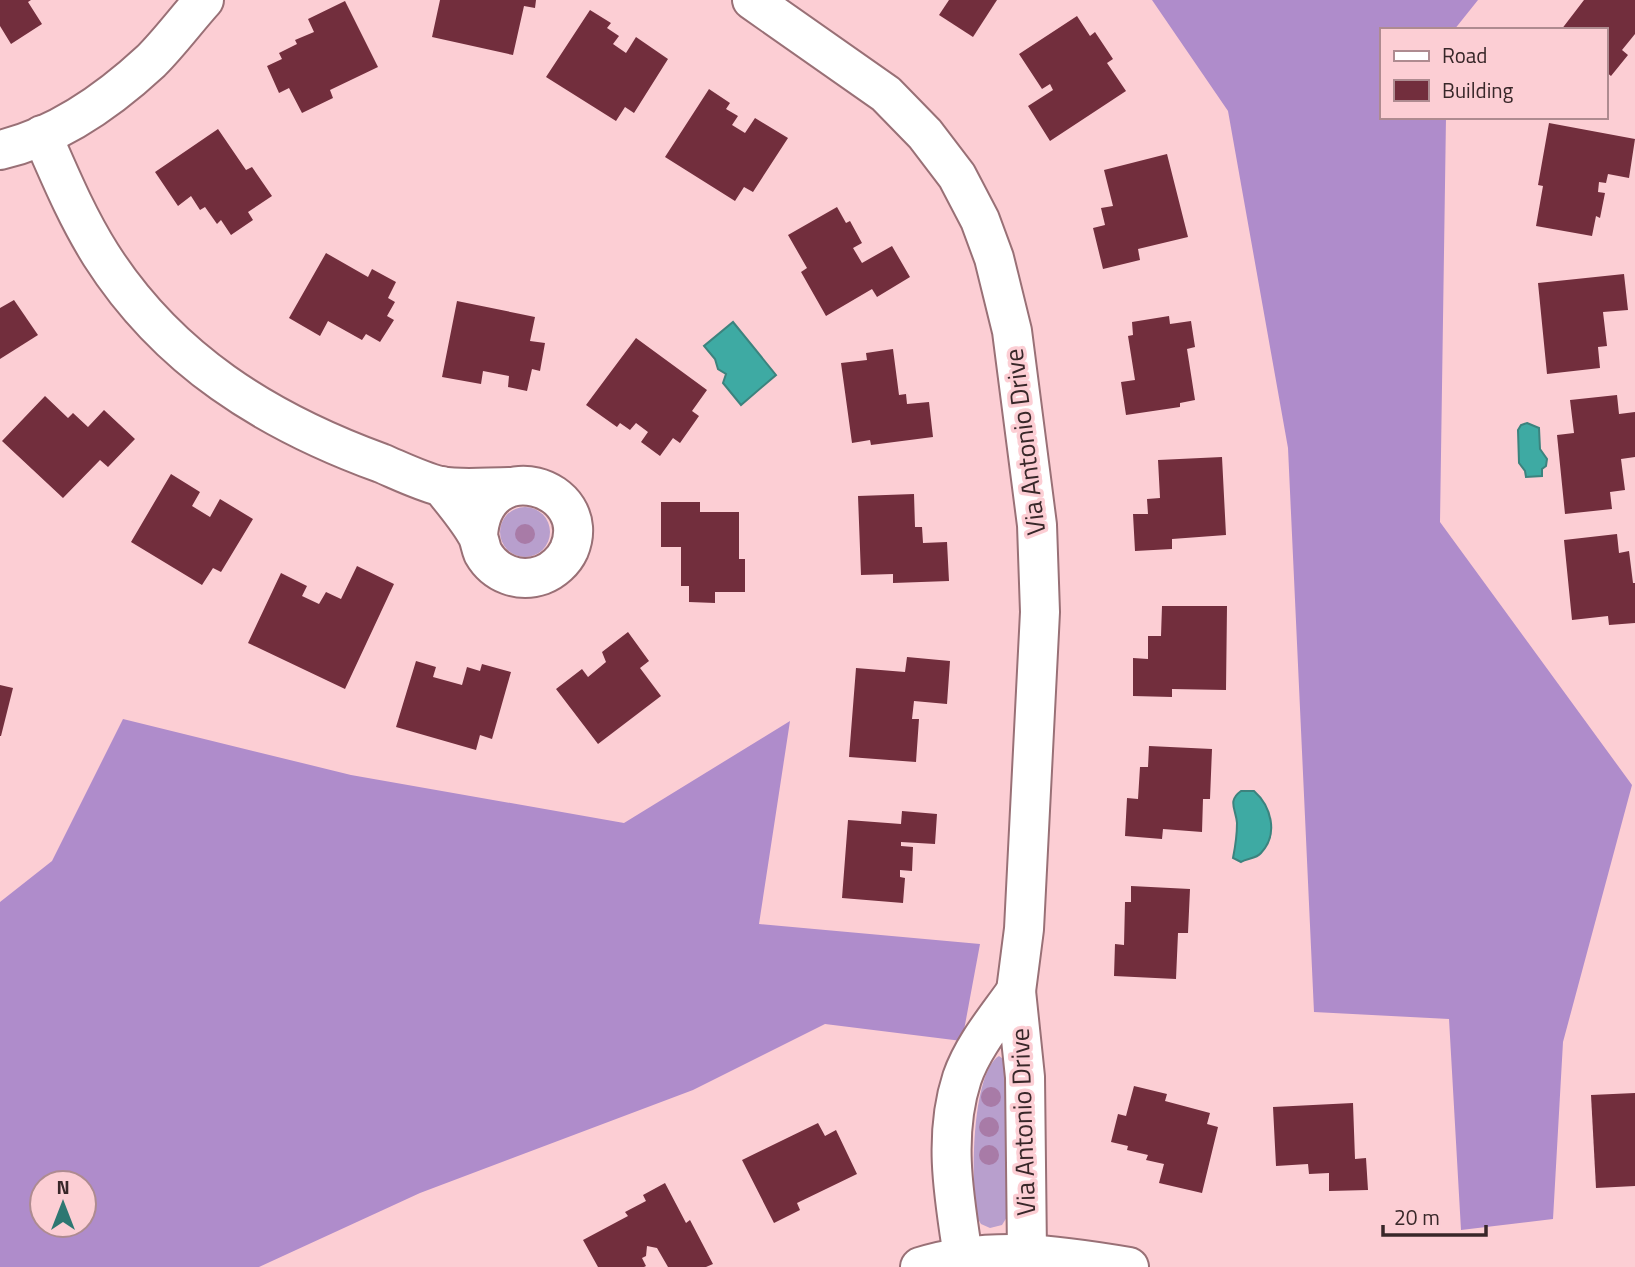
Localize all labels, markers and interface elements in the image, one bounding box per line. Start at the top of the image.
legend [1380,28,1607,119]
text: Road [1442,39,1487,71]
text: Building [1442,74,1514,106]
street label: Via Antonio Drive [994,346,1055,538]
street label: Via Antonio Drive [1000,1028,1045,1217]
north arrow [28,1169,98,1239]
text: N [56,1172,70,1201]
scale bar [1383,1194,1486,1238]
text: 20 m [1394,1201,1440,1233]

